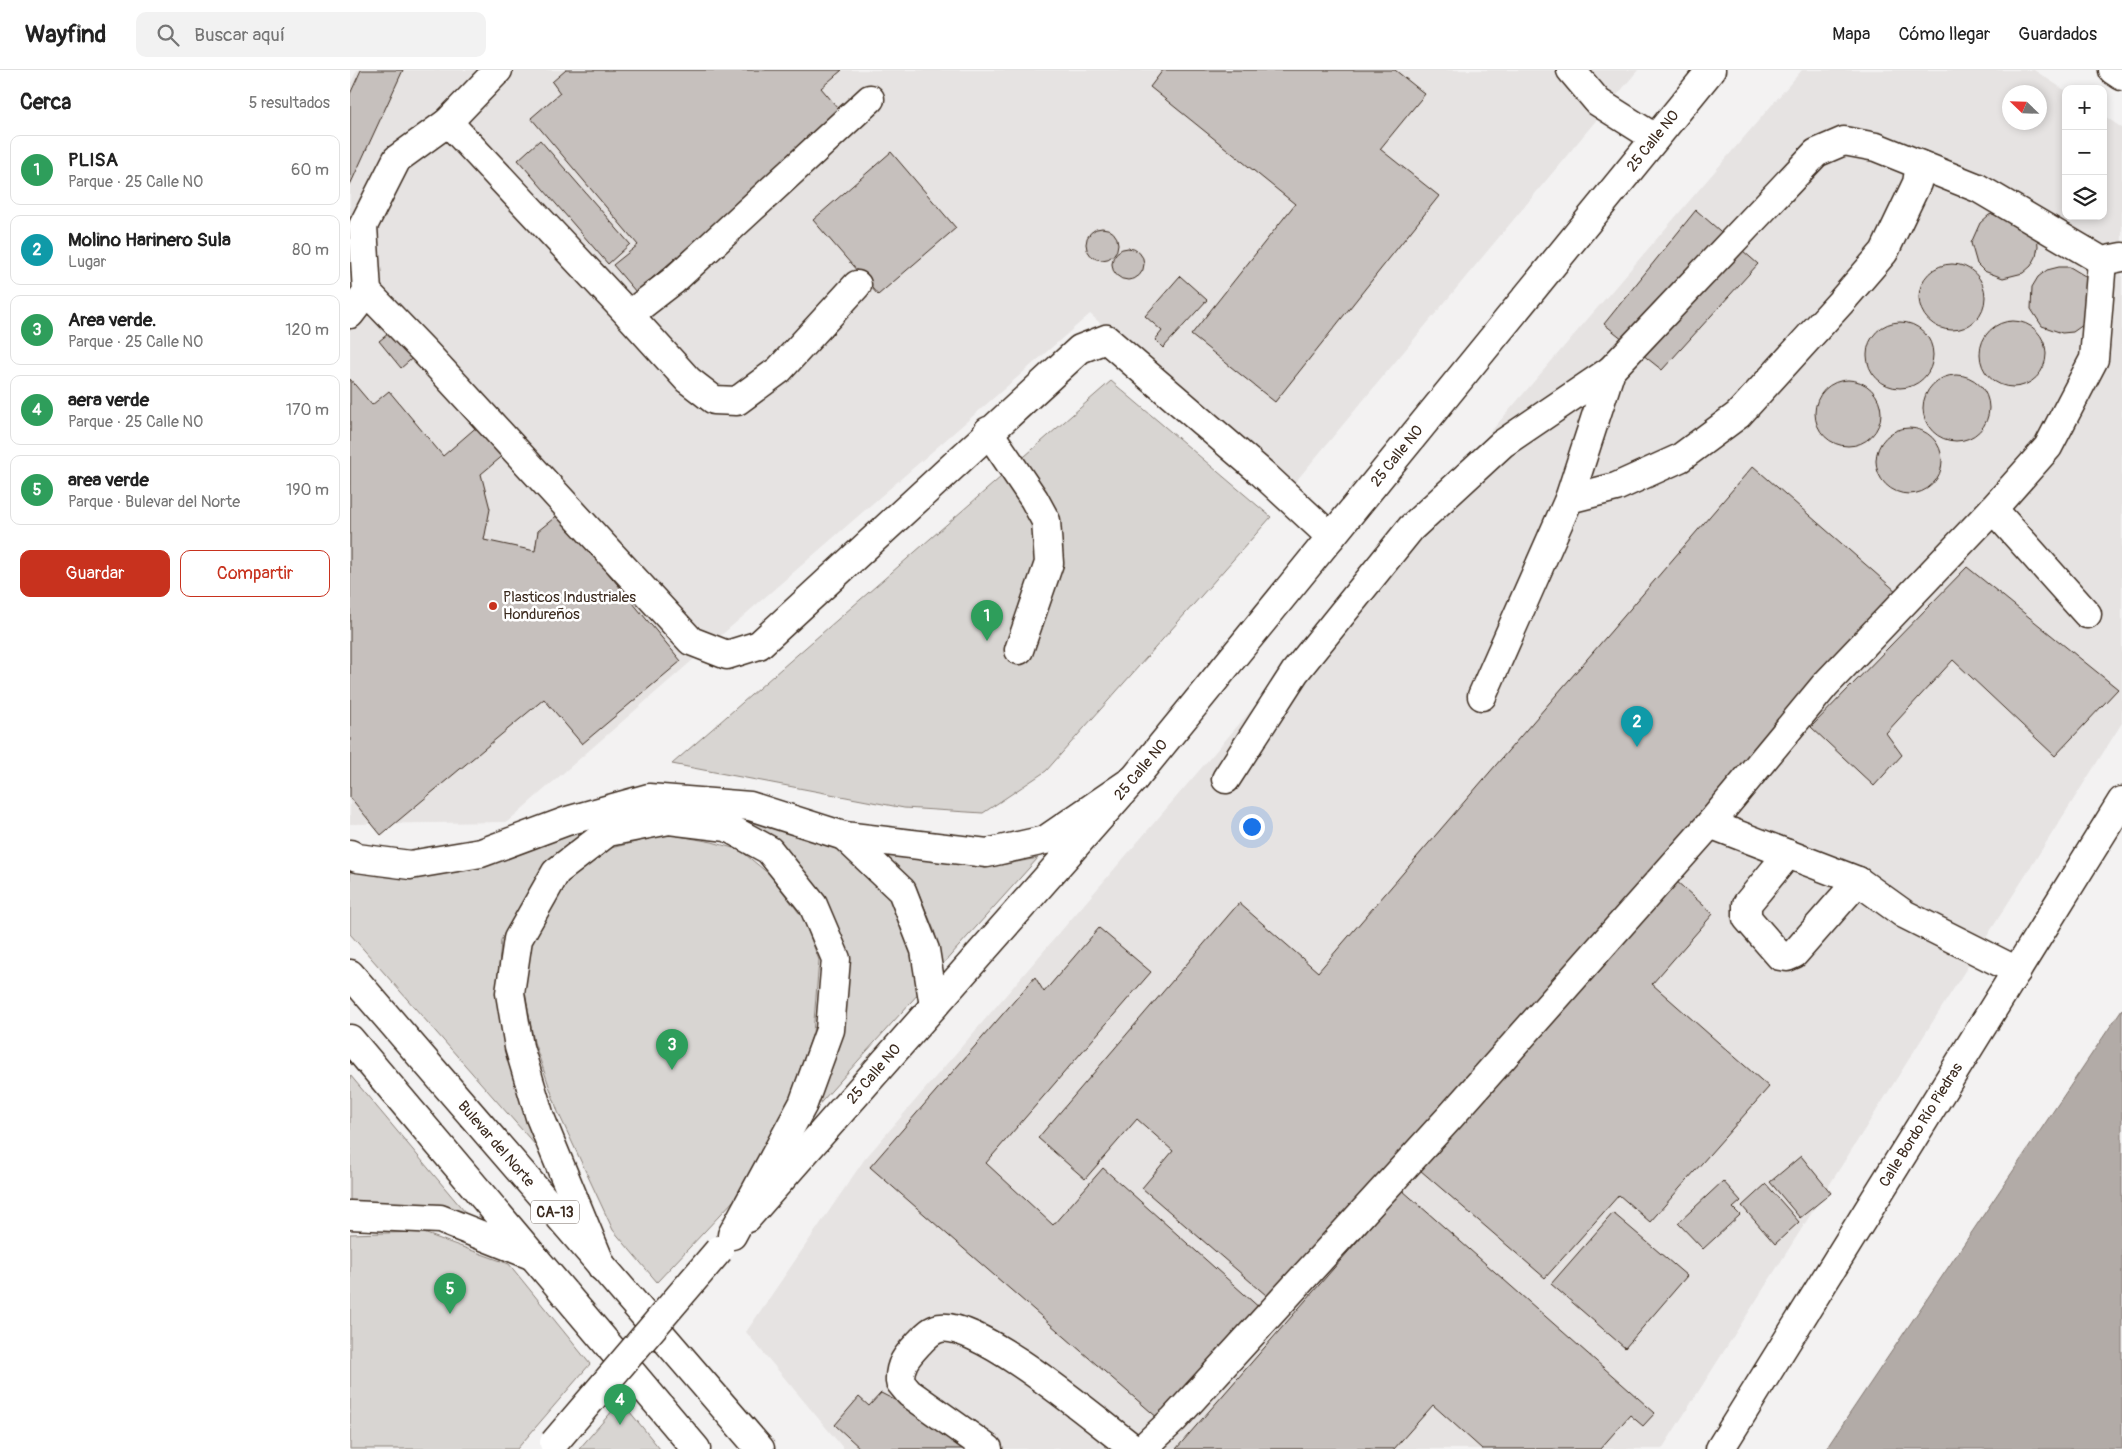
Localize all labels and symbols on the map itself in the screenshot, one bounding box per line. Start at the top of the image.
north arrow [2002,85,2047,130]
street label: 25 Calle NO [1622,106,1684,176]
street label: 25 Calle NO [1366,421,1428,491]
place label: Plasticos Industriales Hondureños [503,588,636,624]
marker: Plasticos Industriales Hondureños [487,600,499,612]
pin: 1 [971,600,1003,641]
pin: 2 [1621,706,1653,747]
street label: 25 Calle NO [1110,736,1172,804]
your location [1239,814,1265,840]
pin: 3 [656,1029,688,1070]
street label: 25 Calle NO [843,1040,905,1108]
street label: Calle Bordo Río Piedras [1875,1059,1967,1191]
street label: Bulevar del Norte [453,1097,539,1191]
road number: CA-13 [531,1200,579,1224]
pin: 5 [434,1273,466,1314]
pin: 4 [604,1384,636,1425]

